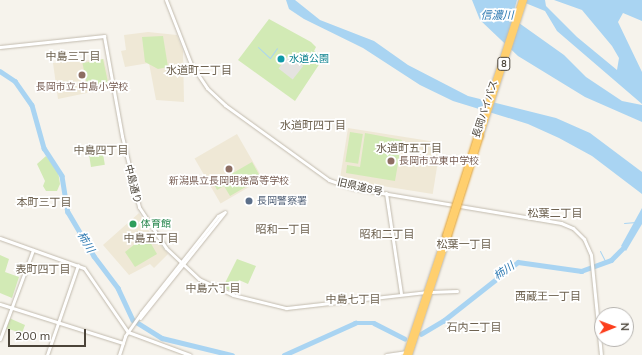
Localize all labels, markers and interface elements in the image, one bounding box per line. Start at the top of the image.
water label: 信濃川 [481,8,513,22]
district label: 中島三丁目 [46,49,100,63]
place label: 水道公園 [289,53,329,65]
marker: 水道公園 [276,54,286,64]
road number: 8 [497,57,511,71]
district label: 水道町二丁目 [166,63,232,77]
marker: 長岡市立 中島小学校 [77,70,87,80]
street label: 長岡バイパス [470,79,500,139]
place label: 長岡市立 中島小学校 [36,81,128,93]
district label: 水道町四丁目 [280,118,346,132]
district label: 水道町五丁目 [376,141,442,155]
district label: 中島四丁目 [74,143,128,157]
place label: 長岡市立東中学校 [399,155,479,167]
marker: 長岡市立東中学校 [386,156,396,166]
street label: 中島通り [122,163,144,205]
marker: 新潟県立長岡明徳高等学校 [224,164,234,174]
place label: 新潟県立長岡明徳高等学校 [169,175,289,187]
street label: 旧県道8号 [336,176,384,198]
district label: 本町三丁目 [17,195,71,209]
place label: 長岡警察署 [257,195,307,207]
marker: 長岡警察署 [244,196,254,206]
district label: 松葉二丁目 [528,206,582,220]
place label: 体育館 [141,218,171,230]
marker: 体育館 [128,219,138,229]
district label: 昭和一丁目 [256,222,310,236]
district label: 昭和二丁目 [360,227,414,241]
water label: 柿川 [75,229,97,255]
district label: 中島五丁目 [124,231,178,245]
district label: 松葉一丁目 [437,237,491,251]
water label: 柿川 [491,259,517,283]
district label: 表町四丁目 [16,262,70,276]
district label: 中島六丁目 [186,281,240,295]
district label: 西蔵王一丁目 [515,289,581,303]
district label: 中島七丁目 [326,292,380,306]
north arrow [594,307,634,347]
district label: 石内二丁目 [447,320,501,334]
scale bar [10,321,88,347]
text: N [618,323,632,331]
text: 200 m [15,328,50,343]

